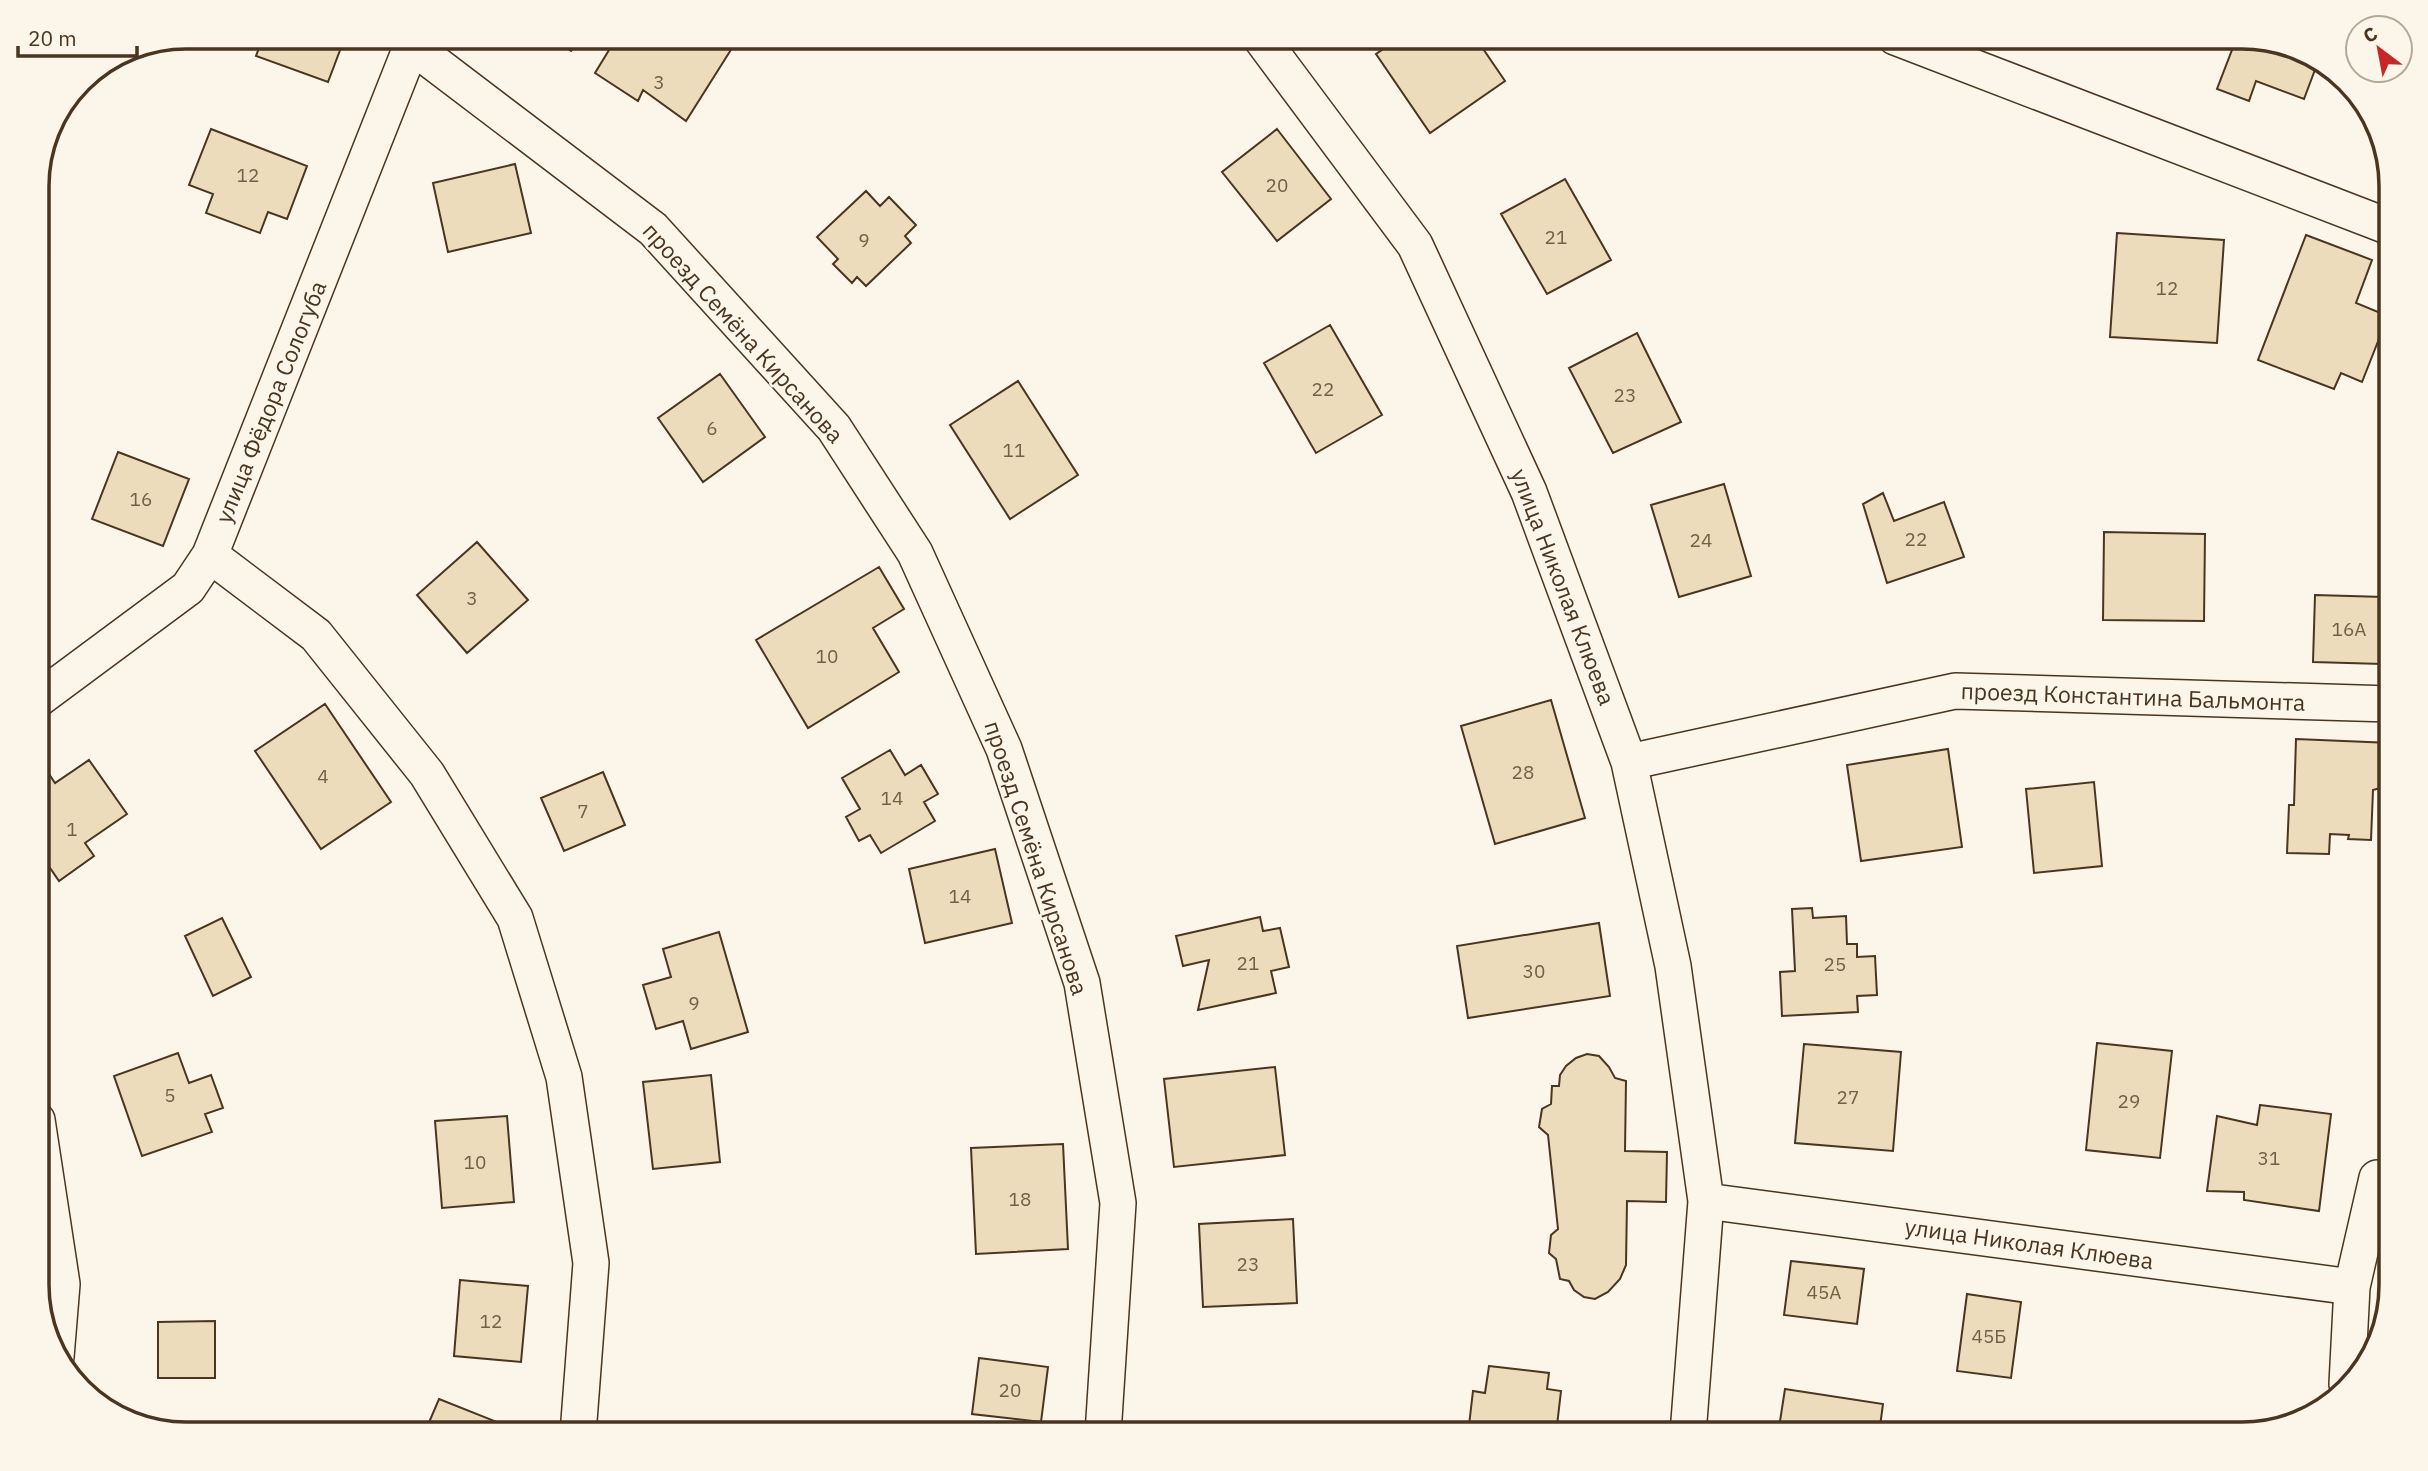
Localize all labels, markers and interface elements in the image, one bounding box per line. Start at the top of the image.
scale bar [18,14,136,58]
north arrow [2344,14,2414,84]
text: С [2358,21,2382,48]
text: 20 m [28,24,77,52]
house number: 3 [653,70,665,94]
house number: 12 [237,163,259,187]
house number: 20 [1266,173,1288,197]
street label: проезд Семёна Кирсанова [637,216,851,449]
house number: 21 [1545,225,1567,249]
house number: 9 [858,228,870,252]
street label: улица Фёдора Сологуба [208,276,332,527]
house number: 12 [2156,276,2178,300]
house number: 22 [1312,377,1334,401]
house number: 23 [1614,383,1636,407]
house number: 6 [706,416,718,440]
house number: 11 [1003,438,1025,462]
street label: улица Николая Клюева [1505,464,1623,709]
house number: 16 [130,487,152,511]
house number: 22 [1905,527,1927,551]
house number: 24 [1690,528,1712,552]
house number: 3 [466,586,478,610]
house number: 16А [2332,617,2366,641]
house number: 10 [816,644,838,668]
street label: проезд Константина Бальмонта [1960,675,2306,717]
street label: проезд Семёна Кирсанова [978,717,1096,999]
house number: 28 [1512,760,1534,784]
house number: 4 [317,764,329,788]
house number: 14 [881,786,903,810]
house number: 7 [577,799,589,823]
house number: 1 [66,817,78,841]
house number: 14 [949,884,971,908]
house number: 21 [1237,951,1259,975]
house number: 25 [1824,952,1846,976]
house number: 30 [1523,959,1545,983]
house number: 9 [688,991,700,1015]
house number: 5 [164,1083,176,1107]
house number: 27 [1837,1085,1859,1109]
house number: 29 [2118,1089,2140,1113]
house number: 31 [2258,1146,2280,1170]
house number: 10 [464,1150,486,1174]
house number: 18 [1009,1187,1031,1211]
street label: улица Николая Клюева [1903,1211,2155,1275]
house number: 23 [1237,1252,1259,1276]
house number: 45А [1807,1280,1841,1304]
house number: 12 [480,1309,502,1333]
house number: 45Б [1972,1324,2006,1348]
house number: 20 [999,1378,1021,1402]

